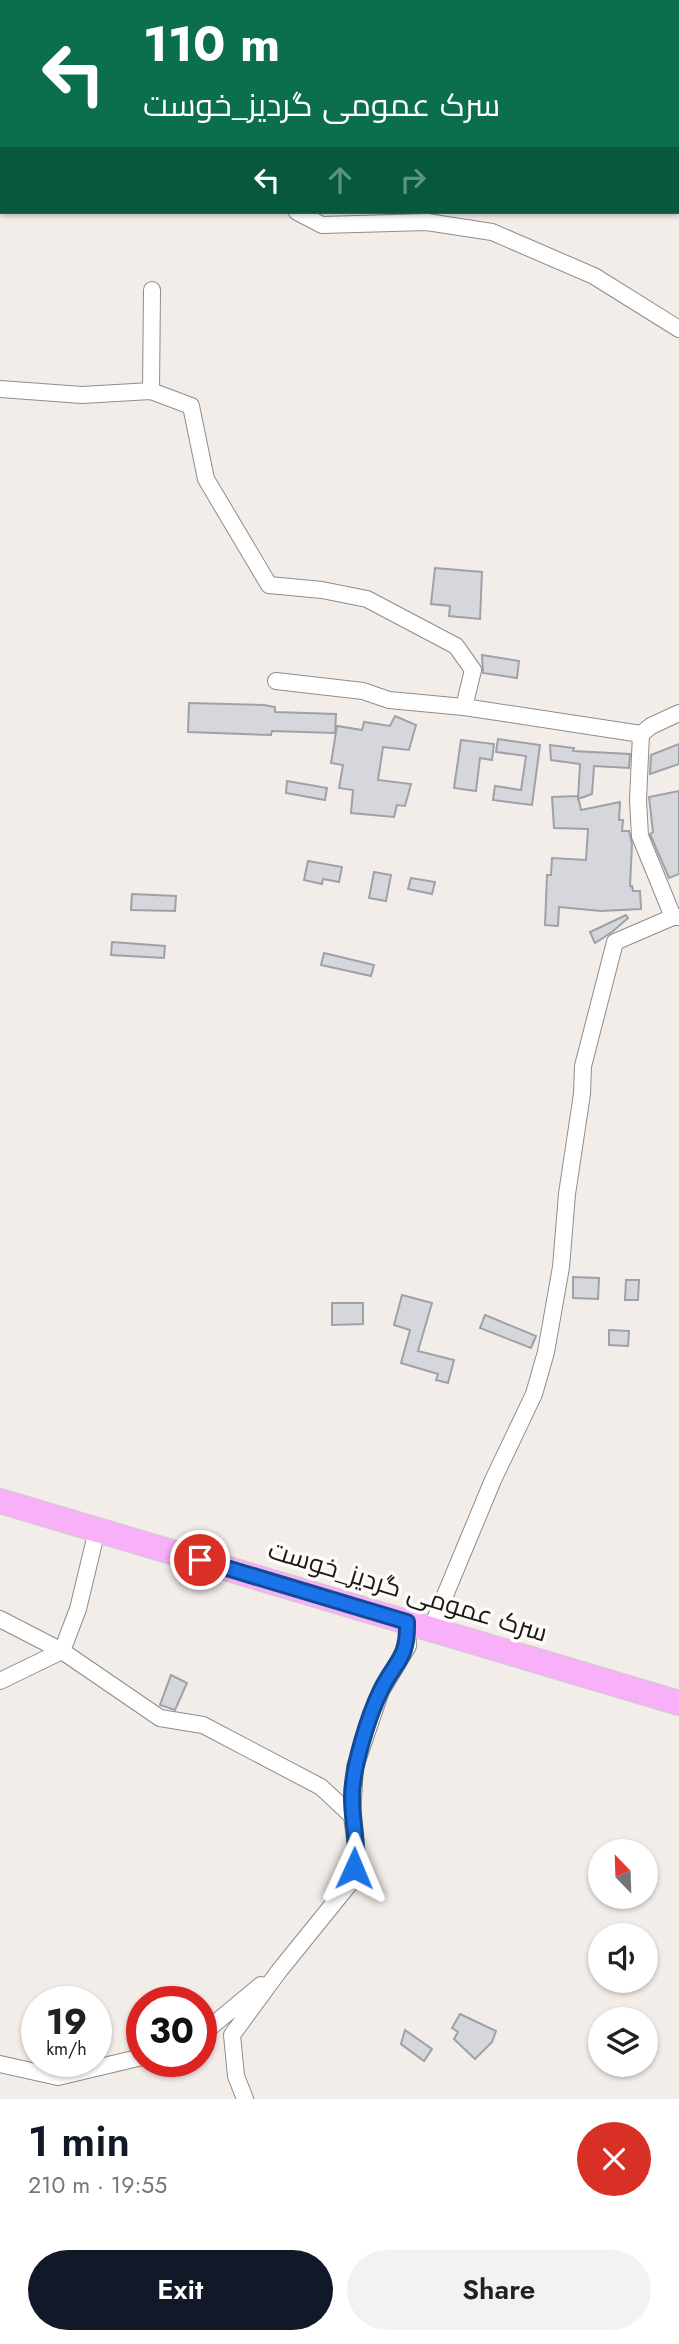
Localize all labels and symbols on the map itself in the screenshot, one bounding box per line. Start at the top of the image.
pin [170,1530,230,1590]
street label: سرک عمومی گردیز_خوست [264,1530,552,1652]
position arrow [317,1831,391,1905]
north arrow [588,1839,658,1909]
speed limit sign: 30 [126,1986,217,2077]

